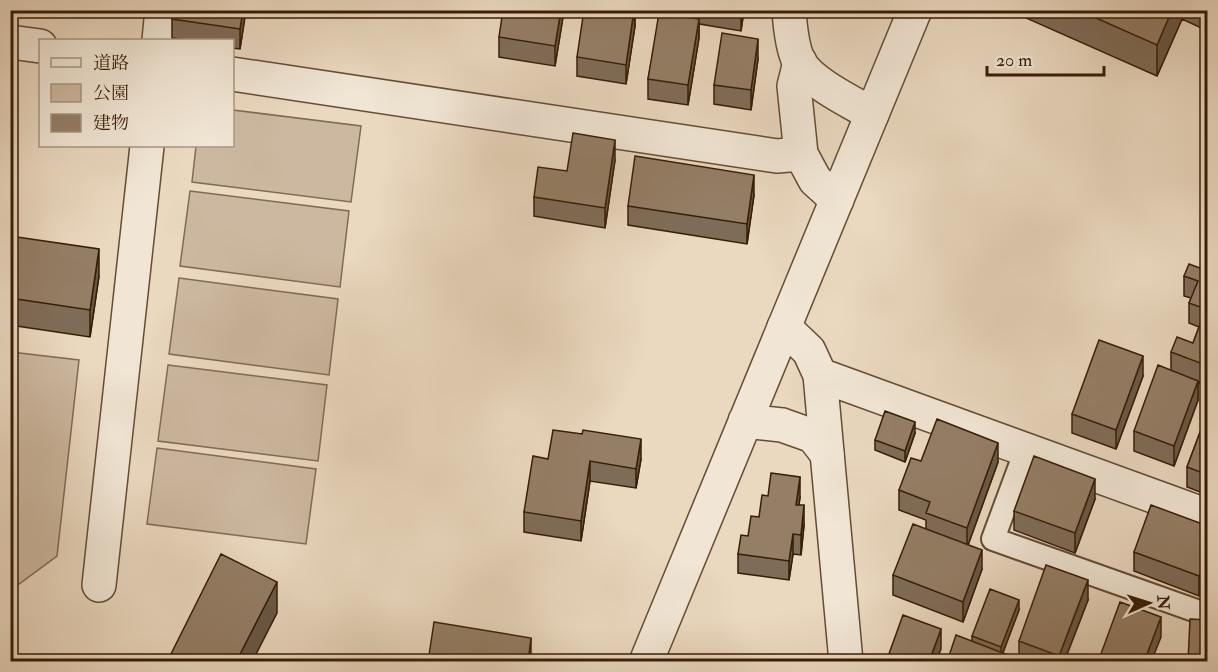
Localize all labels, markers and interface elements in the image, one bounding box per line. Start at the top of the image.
legend [39,39,234,147]
scale bar [987,39,1104,77]
text: 20 m [996,49,1032,72]
text: 道路 [93,52,129,75]
text: 公園 [93,82,129,105]
text: 建物 [93,112,129,135]
north arrow [1119,573,1179,633]
text: N [1153,594,1173,611]

